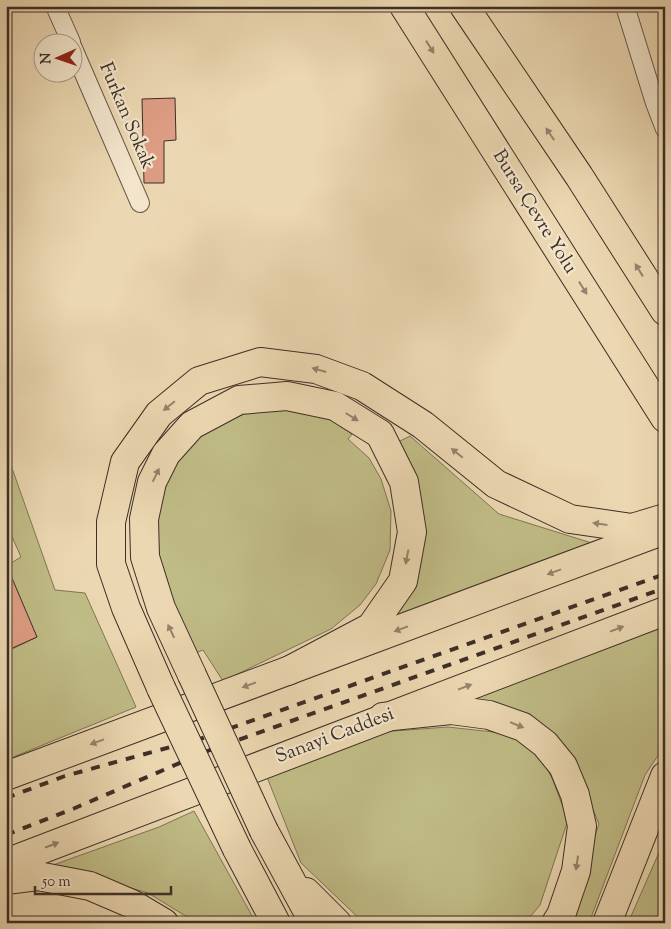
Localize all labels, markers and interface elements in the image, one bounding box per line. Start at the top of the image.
north arrow [32,32,82,82]
one-way arrow [425,41,435,54]
text: N [37,52,57,64]
street label: Furkan Sokak [91,58,161,174]
one-way arrow [545,127,555,140]
street label: Bursa Çevre Yolu [485,145,583,279]
one-way arrow [634,263,643,277]
one-way arrow [578,282,587,295]
one-way arrow [311,366,326,374]
one-way arrow [163,401,176,412]
one-way arrow [345,412,359,422]
one-way arrow [451,447,464,458]
one-way arrow [152,467,160,482]
one-way arrow [592,519,608,527]
one-way arrow [403,550,411,565]
one-way arrow [546,569,561,576]
one-way arrow [167,623,175,638]
one-way arrow [394,625,409,633]
one-way arrow [610,625,625,633]
one-way arrow [241,681,256,689]
one-way arrow [458,682,472,690]
street label: Sanayi Caddesi [272,701,398,771]
one-way arrow [510,721,525,729]
one-way arrow [89,738,104,746]
one-way arrow [45,841,60,849]
one-way arrow [573,855,581,871]
scale bar [35,864,171,896]
text: 50 m [41,872,71,893]

